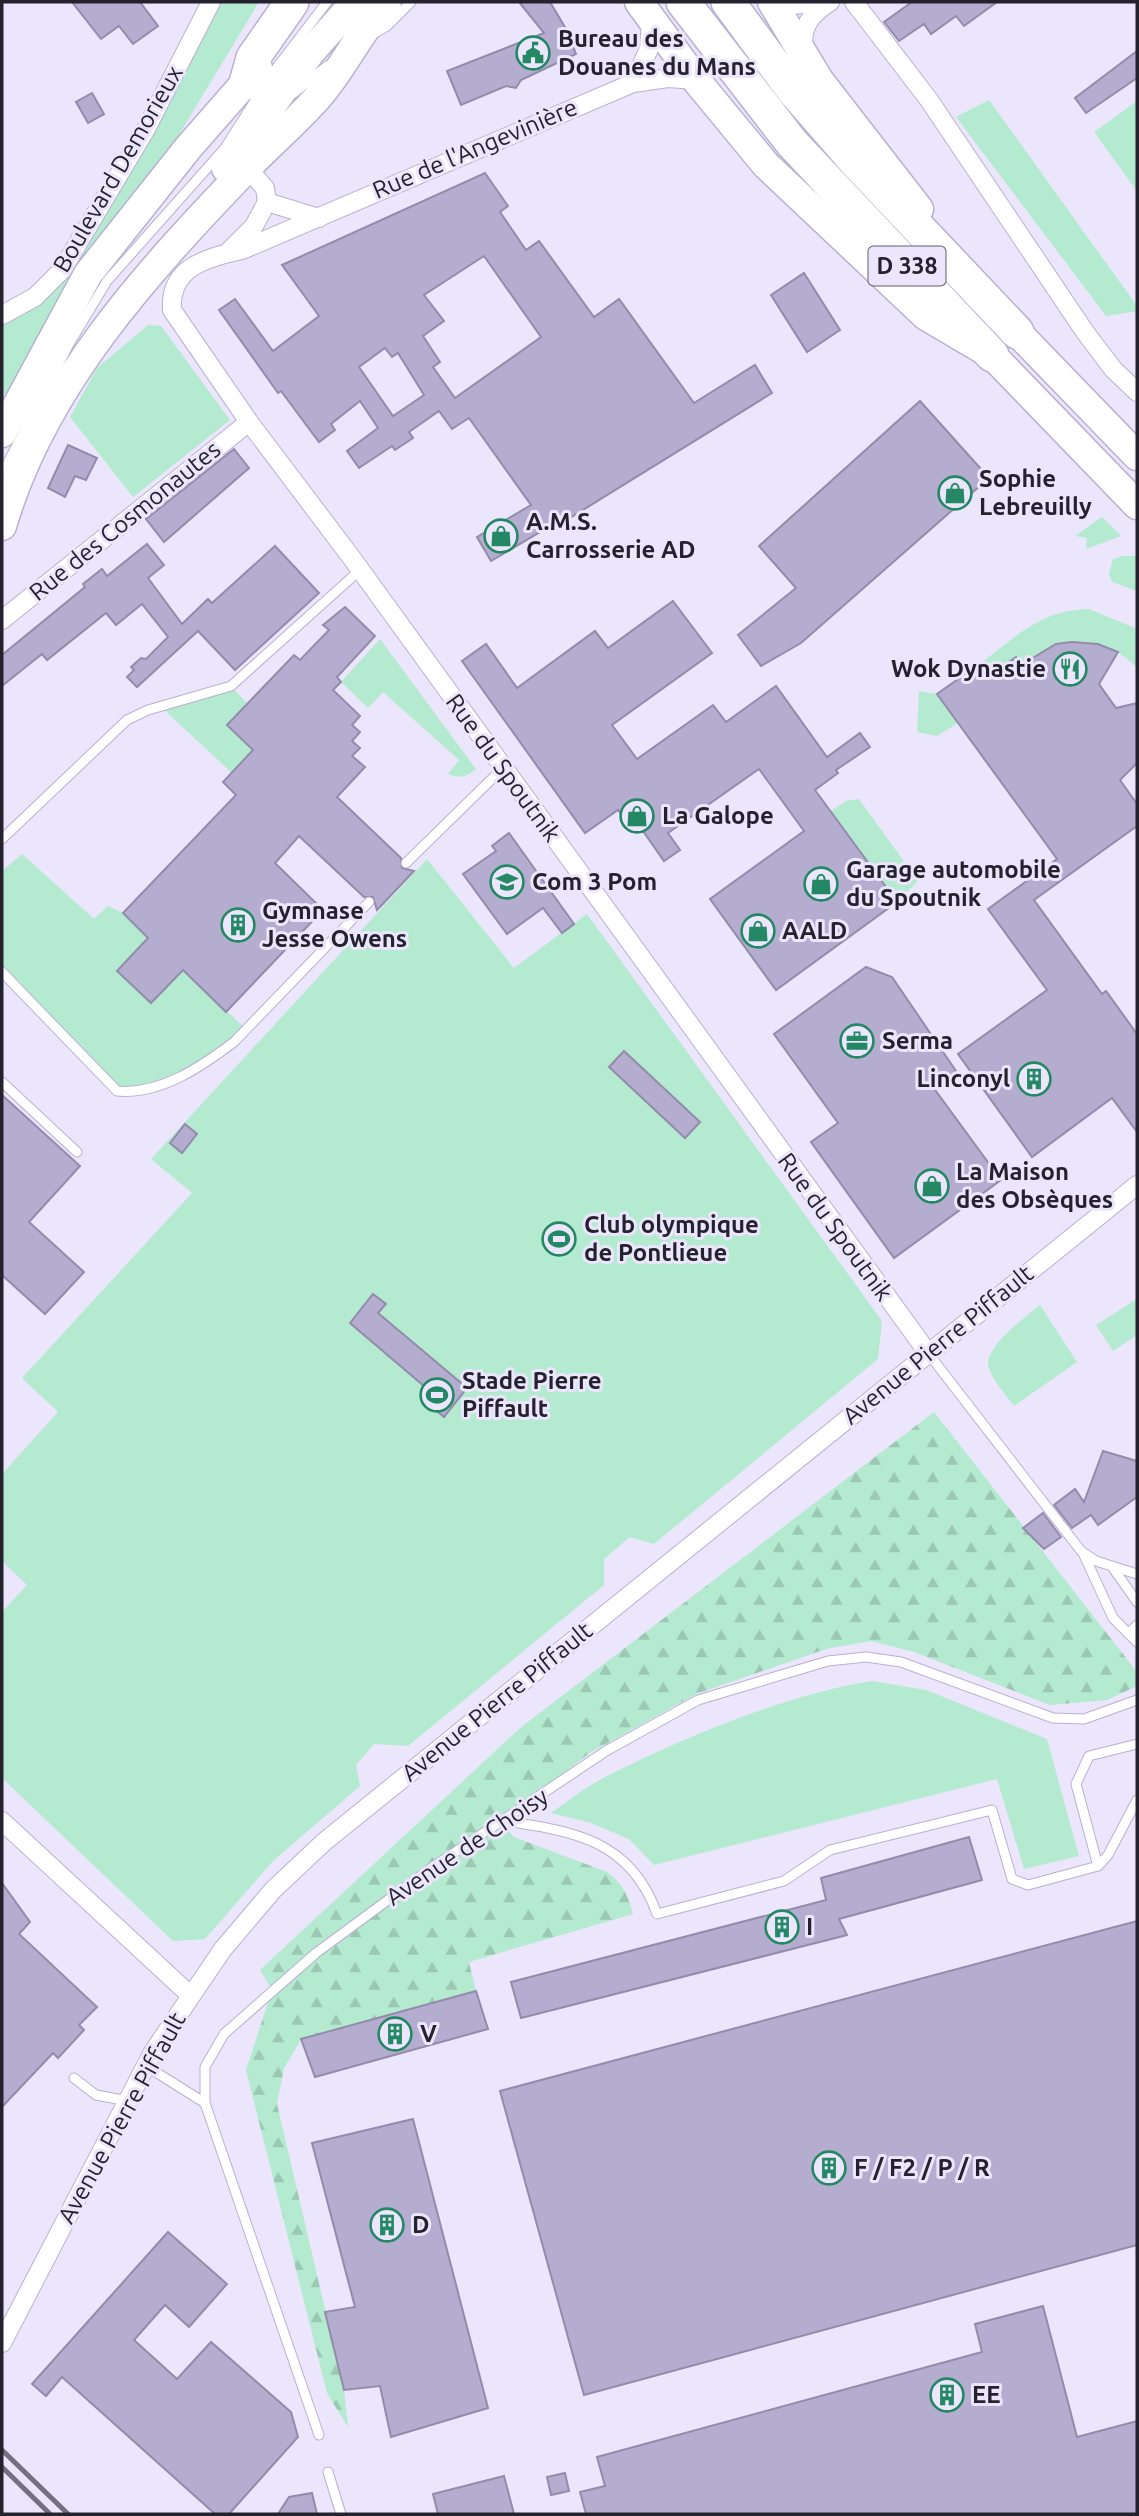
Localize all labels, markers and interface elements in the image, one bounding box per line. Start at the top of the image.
place label: Bureau des Douanes du Mans [558,25,756,80]
public building icon: Bureau des Douanes du Mans [514,34,552,72]
street label: Boulevard Demorieux [47,61,188,277]
street label: Rue de l'Angevinière [368,93,581,204]
road number: D 338 [869,246,946,286]
street label: Rue des Cosmonautes [24,435,225,606]
place label: Sophie Lebreuilly [979,465,1092,520]
shop icon: Sophie Lebreuilly [936,474,974,512]
place label: A.M.S. Carrosserie AD [526,508,695,563]
shop icon: A.M.S. Carrosserie AD [482,517,520,555]
restaurant icon: Wok Dynastie [1051,650,1089,688]
place label: Wok Dynastie [891,655,1046,682]
street label: Rue du Spoutnik [441,689,566,847]
shop icon: La Galope [618,797,656,835]
place label: La Galope [662,802,774,829]
place label: Garage automobile du Spoutnik [846,856,1061,911]
school or university icon: Com 3 Pom [488,863,526,901]
shop icon: Garage automobile du Spoutnik [802,865,840,903]
place label: Com 3 Pom [532,868,657,895]
place label: Gymnase Jesse Owens [262,897,407,952]
building icon: Gymnase Jesse Owens [219,906,257,944]
shop icon: AALD [739,912,777,950]
place label: AALD [782,917,847,944]
office icon: Serma [838,1022,876,1060]
place label: Serma [882,1027,953,1054]
building icon: Linconyl [1015,1060,1053,1098]
place label: Linconyl [917,1065,1010,1092]
street label: Rue du Spoutnik [773,1148,898,1306]
place label: La Maison des Obsèques [956,1158,1113,1213]
shop icon: La Maison des Obsèques [913,1167,951,1205]
place label: Club olympique de Pontlieue [584,1211,759,1266]
sports icon: Club olympique de Pontlieue [540,1220,578,1258]
street label: Avenue Pierre Piffault [837,1259,1039,1430]
place label: Stade Pierre Piffault [462,1367,602,1422]
sports icon: Stade Pierre Piffault [418,1376,456,1414]
street label: Avenue Pierre Piffault [396,1616,598,1787]
street label: Avenue de Choisy [381,1782,553,1911]
building icon: I [763,1908,801,1946]
place label: I [806,1913,813,1940]
street label: Avenue Pierre Piffault [52,2007,191,2228]
building icon: V [376,2015,414,2053]
place label: V [420,2020,437,2047]
building icon: F / F2 / P / R [810,2149,848,2187]
place label: F / F2 / P / R [854,2154,990,2181]
building icon: D [368,2206,406,2244]
place label: D [412,2211,430,2238]
building icon: EE [928,2376,966,2414]
place label: EE [972,2381,1001,2408]

